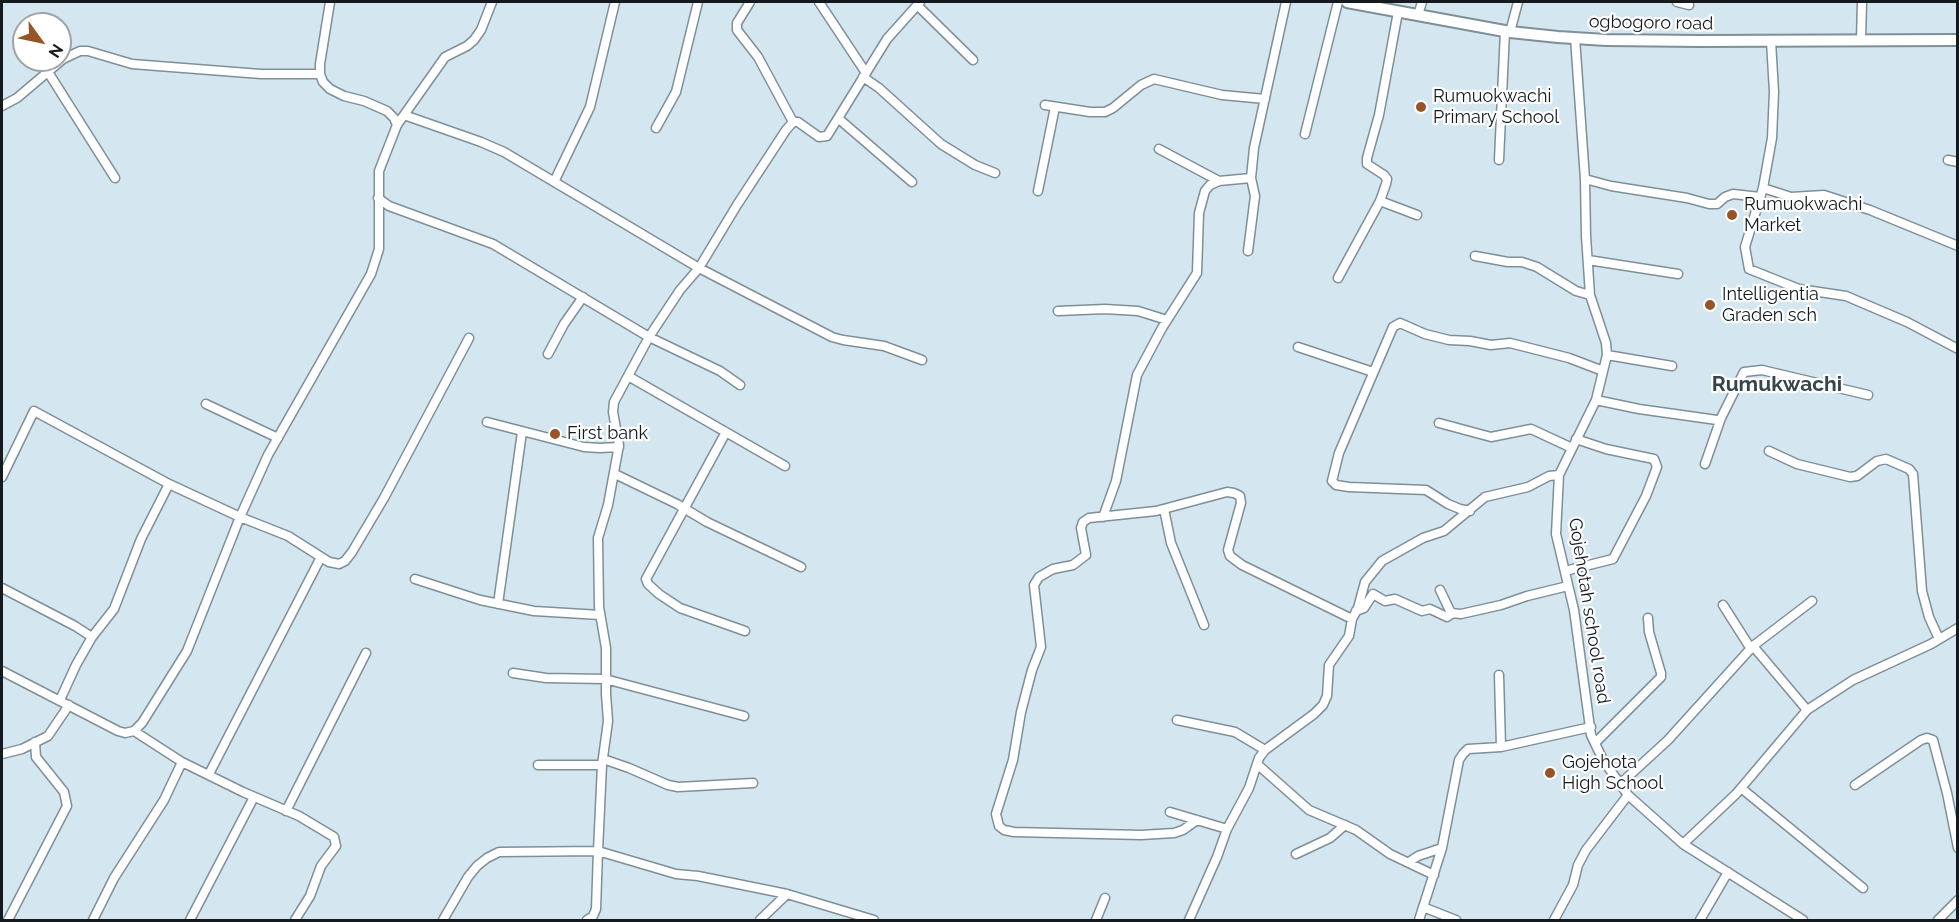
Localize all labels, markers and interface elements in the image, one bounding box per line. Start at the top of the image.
street label: ogbogoro road [1589,11,1713,35]
north arrow [12,12,72,72]
text: N [45,41,67,61]
place label: Rumuokwachi Primary School [1433,86,1559,128]
marker: Rumuokwachi Primary School [1414,100,1428,114]
place label: Rumuokwachi Market [1744,194,1862,236]
marker: Rumuokwachi Market [1725,208,1739,222]
place label: Intelligentia Graden sch [1722,284,1819,326]
marker: Intelligentia Graden sch [1703,298,1717,312]
district label: Rumukwachi [1712,372,1842,398]
place label: First bank [567,423,648,445]
marker: First bank [548,427,562,441]
street label: Gojehotah school road [1564,517,1614,705]
place label: Gojehota High School [1562,752,1663,795]
marker: Gojehota High School [1543,766,1557,780]

